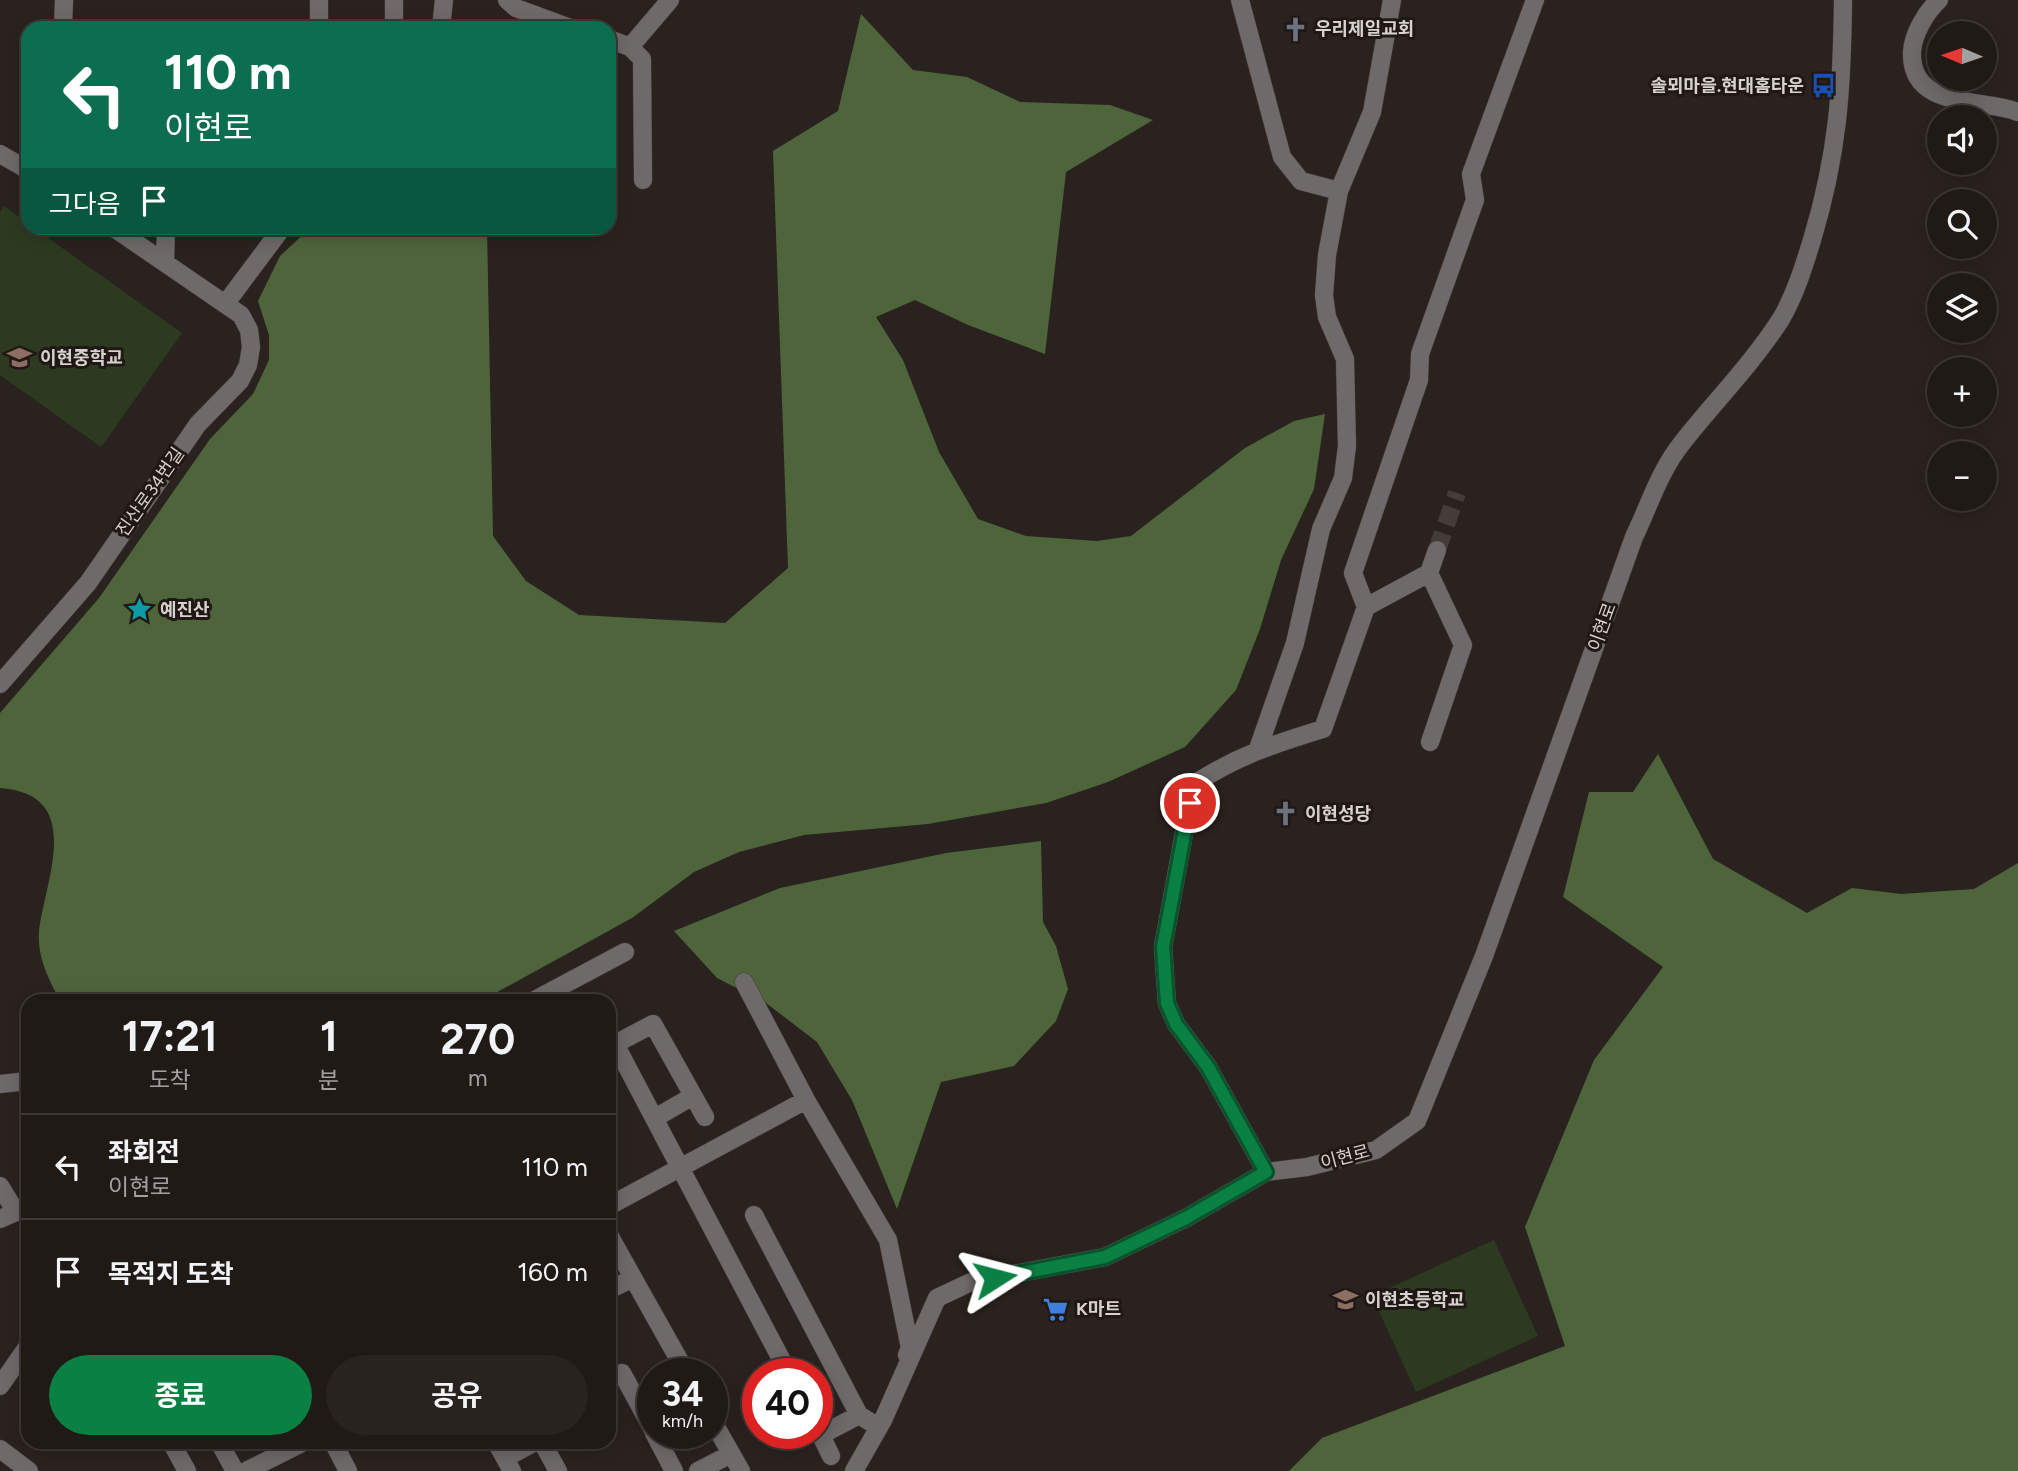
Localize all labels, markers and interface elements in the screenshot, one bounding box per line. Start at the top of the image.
church icon: 우리제일교회 [1281,15,1309,43]
place label: 우리제일교회 [1315,18,1414,40]
north arrow [1927,21,1997,91]
map controls [1927,21,1997,511]
text: 110 m [164,42,292,101]
icon: left [49,49,140,140]
bus stop icon: 솔뫼마을.현대홈타운 [1810,72,1838,100]
place label: 솔뫼마을.현대홈타운 [1650,75,1804,97]
button: sound [1927,105,1997,175]
text: 이현로 [164,109,252,147]
icon: arrive [135,182,173,220]
text: 그다음 [49,188,121,220]
button: search [1927,189,1997,259]
button: layers [1927,273,1997,343]
school or university icon: 이현중학교 [6,344,34,372]
place label: 이현중학교 [40,347,123,369]
button: + [1927,357,1997,427]
button: − [1927,441,1997,511]
street label: 진산로34번길 [111,443,189,541]
place icon: 예진산 [126,596,154,624]
place label: 예진산 [160,599,210,621]
street label: 이현로 [1583,600,1621,654]
pin [1160,773,1220,833]
icon: arrive [1171,784,1209,822]
church icon: 이현성당 [1271,800,1299,828]
place label: 이현성당 [1305,803,1371,825]
text: 17:21 [122,1011,218,1062]
text: 1 [320,1011,338,1062]
text: 270 [440,1014,515,1065]
text: m [468,1064,488,1092]
text: 도착 [149,1066,191,1094]
text: 분 [318,1066,340,1094]
text: 좌회전 [108,1136,180,1168]
street label: 이현로 [1318,1140,1372,1174]
icon: left [49,1148,87,1186]
text: 110 m [521,1151,588,1183]
text: 이현로 [108,1173,171,1201]
position arrow [958,1241,1032,1315]
icon: arrive [49,1253,87,1291]
text: 160 m [517,1256,588,1288]
text: 목적지 도착 [108,1258,234,1290]
school or university icon: 이현초등학교 [1331,1286,1359,1314]
place label: 이현초등학교 [1365,1289,1464,1311]
supermarket icon: K마트 [1042,1295,1070,1323]
place label: K마트 [1076,1298,1121,1320]
button: 종료 [49,1355,312,1435]
button: 공유 [326,1355,588,1435]
speed limit sign: 40 [742,1358,833,1449]
text: 34 [662,1373,703,1415]
text: km/h [662,1410,703,1432]

